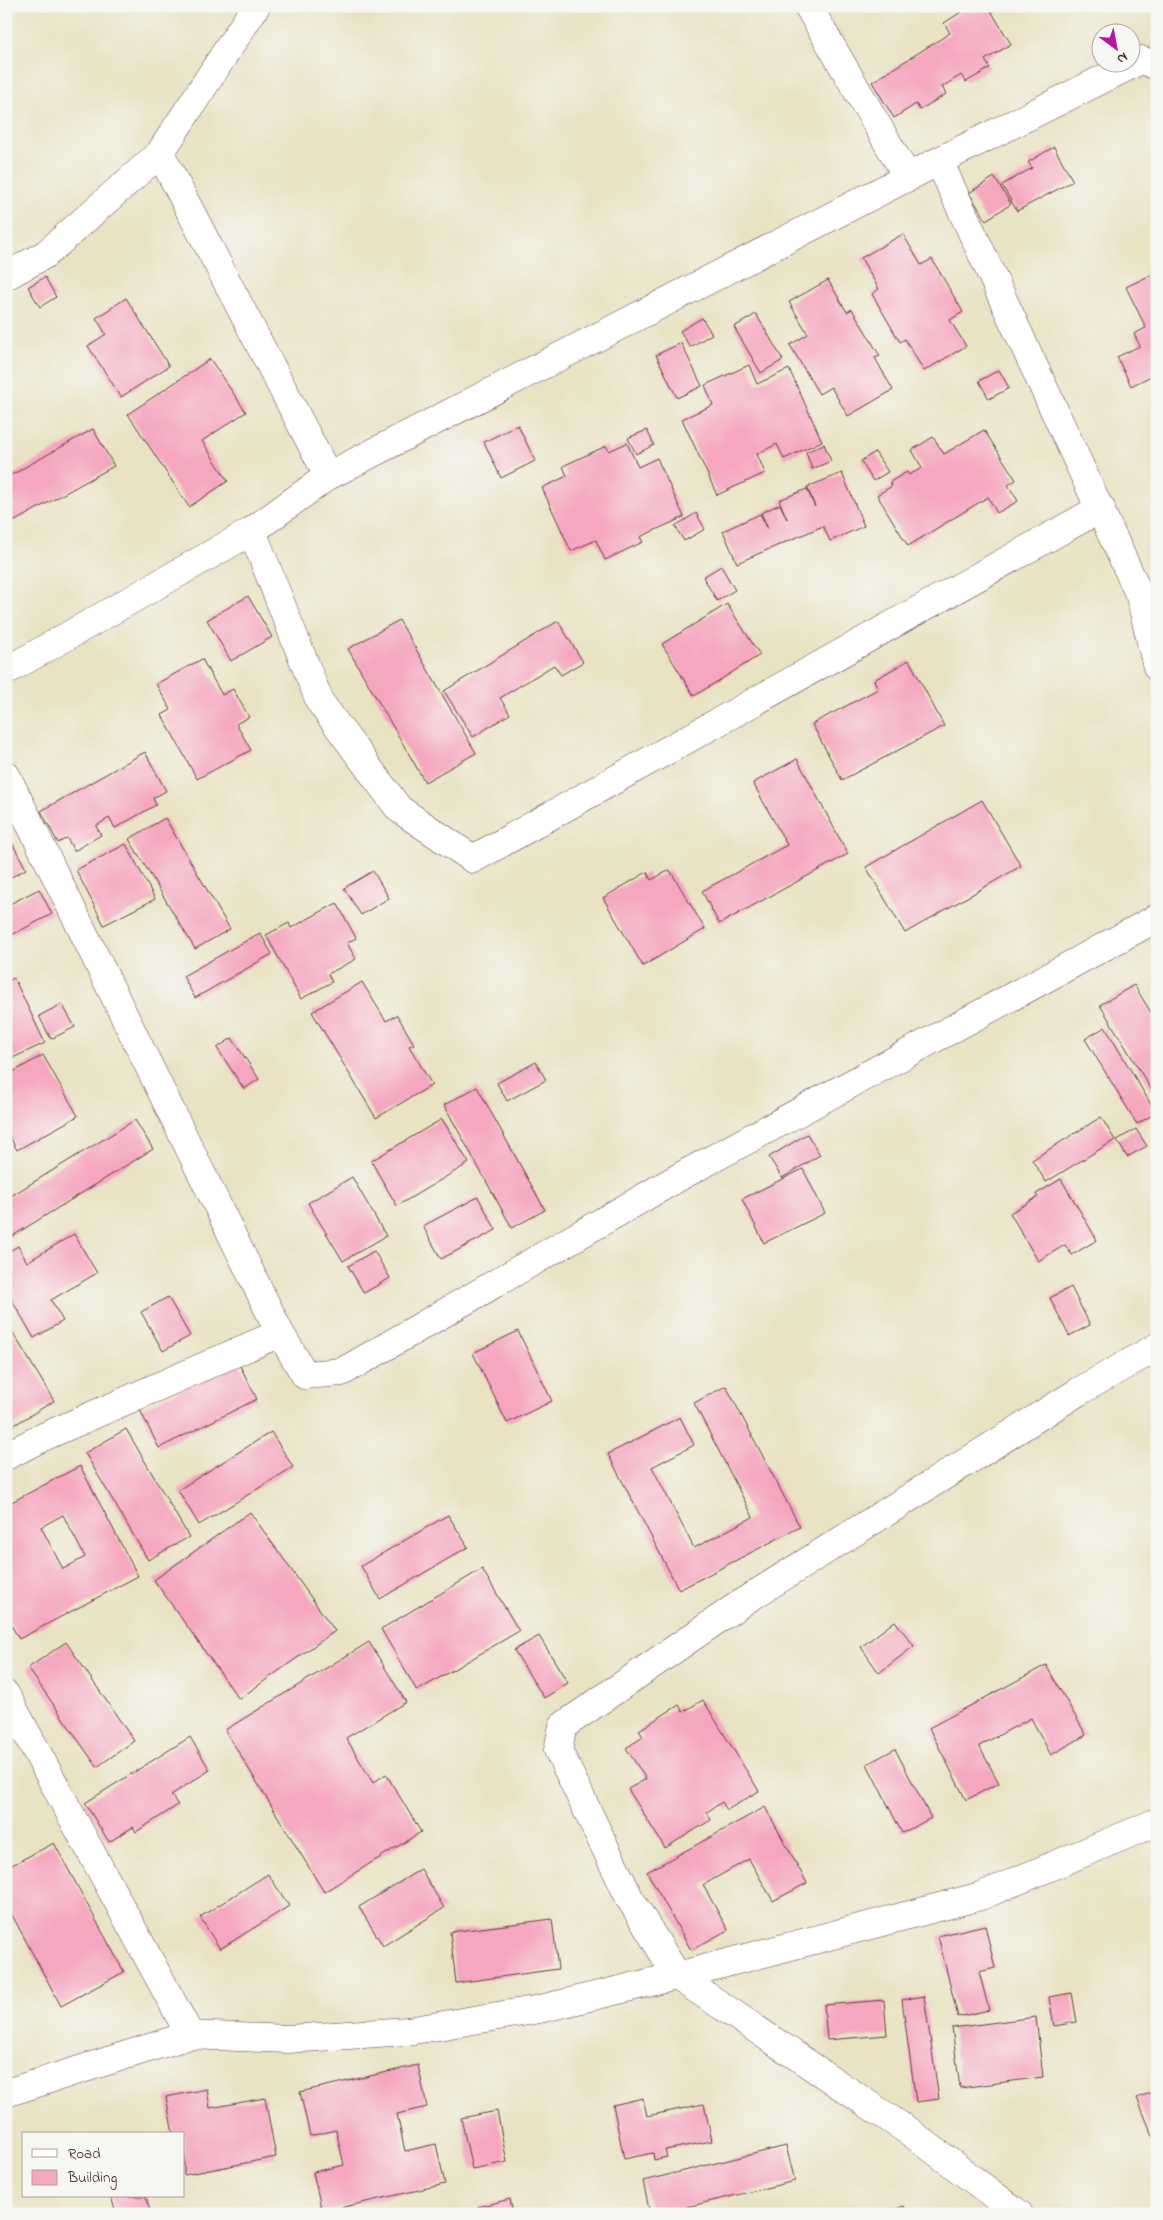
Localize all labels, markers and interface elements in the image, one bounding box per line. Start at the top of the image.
north arrow [1090,22,1140,72]
text: N [1113,46,1132,69]
legend [22,2132,185,2198]
text: Road [68,2143,101,2165]
text: Building [67,2167,117,2190]

